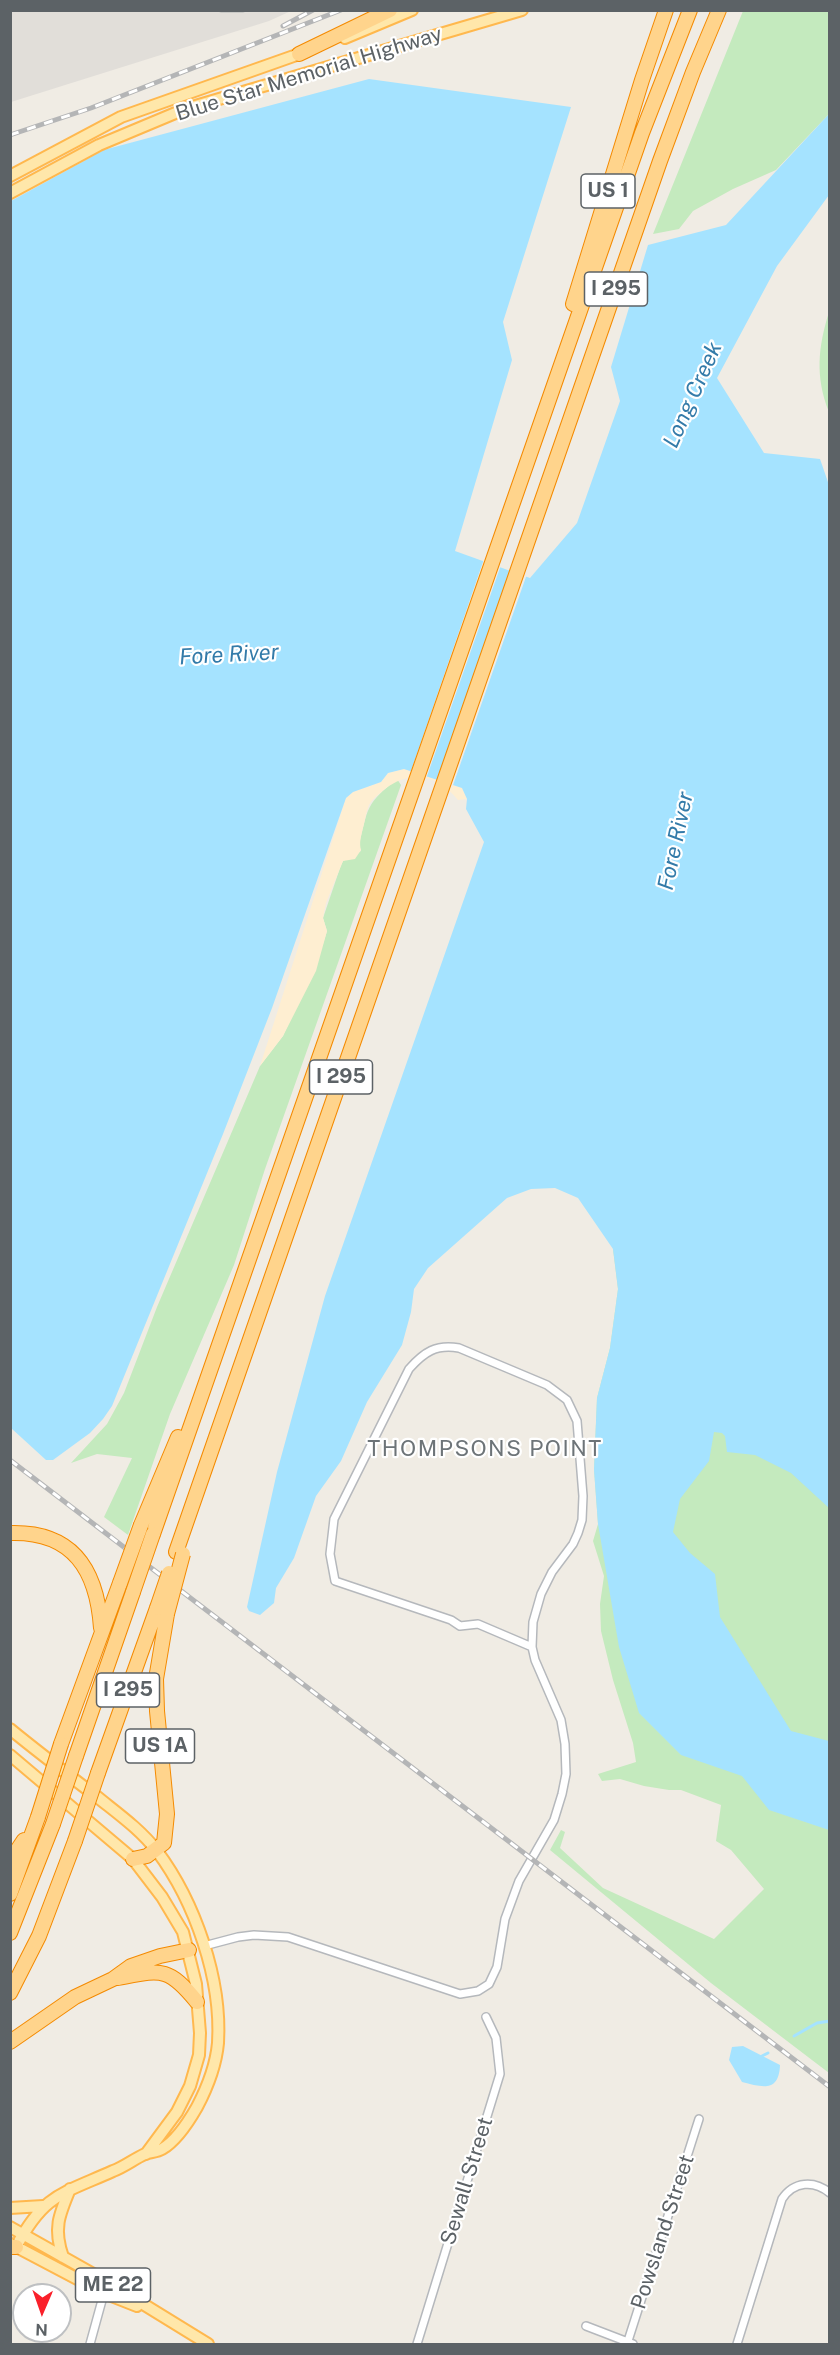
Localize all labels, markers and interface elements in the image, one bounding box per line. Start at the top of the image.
street label: Blue Star Memorial Highway [173,21,445,127]
road number: US 1 [581,174,635,208]
road number: I 295 [584,272,648,306]
water label: Long Creek [658,338,728,452]
water label: Fore River [178,639,280,671]
water label: Fore River [653,789,699,893]
road number: I 295 [310,1060,372,1094]
district label: THOMPSONS POINT [367,1436,603,1462]
road number: I 295 [96,1673,160,1707]
road number: US 1A [126,1729,195,1763]
street label: Sewall Street [436,2114,498,2248]
street label: Powsland Street [626,2152,700,2312]
road number: ME 22 [76,2268,150,2302]
north arrow [12,2283,72,2343]
text: N [35,2320,48,2339]

